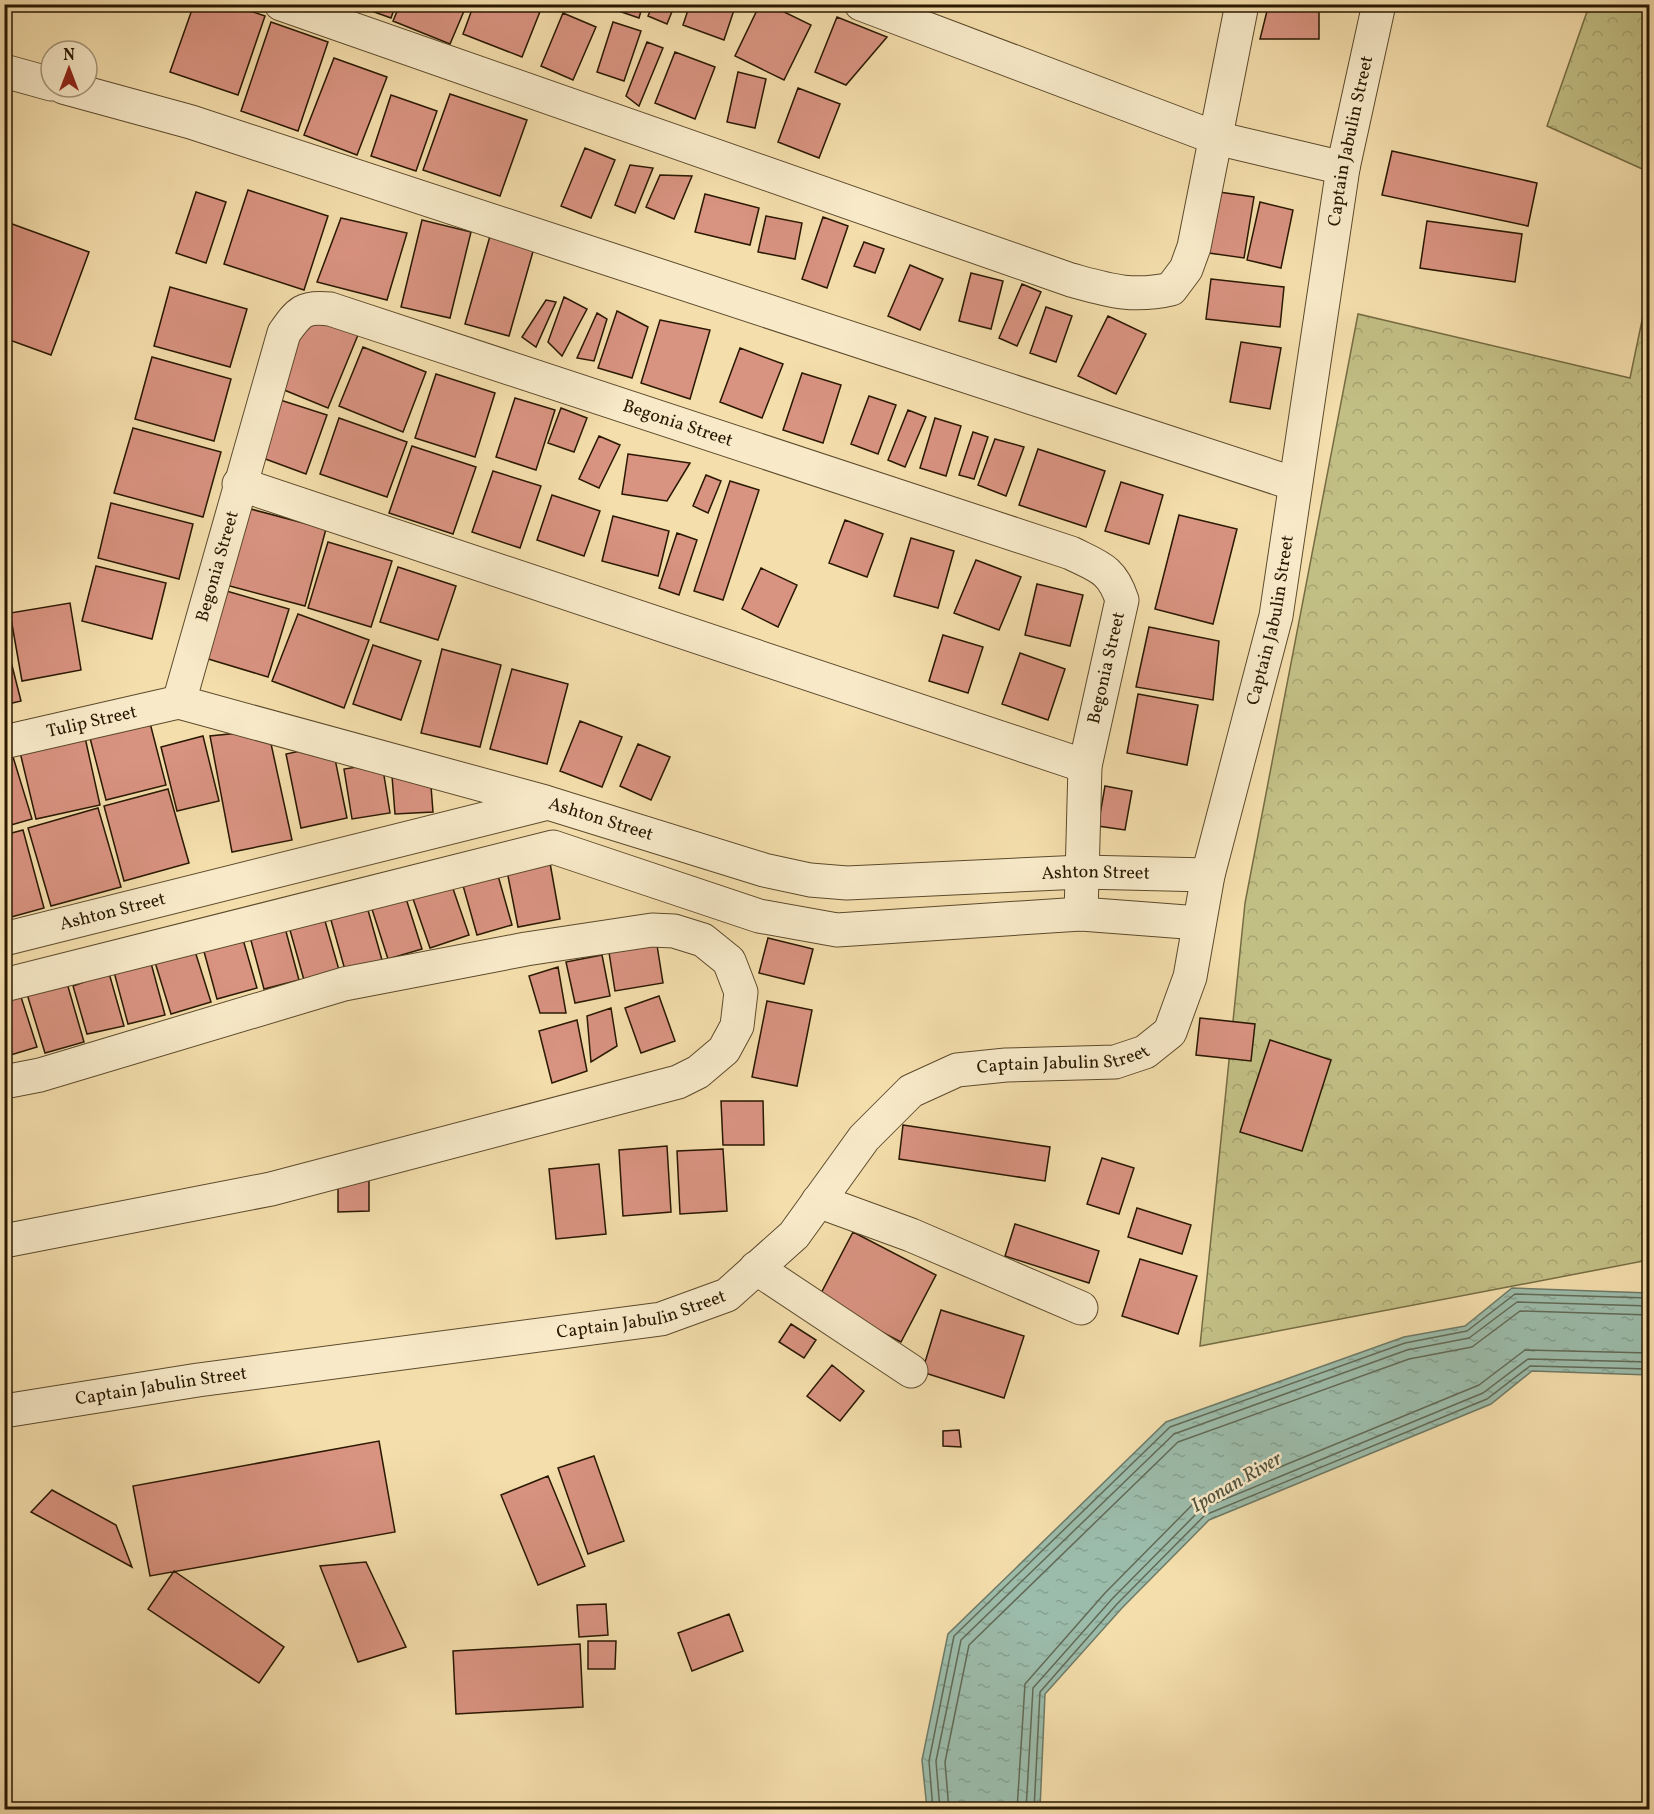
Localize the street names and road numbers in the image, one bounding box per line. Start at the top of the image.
street label: Captain Jabulin Street [1322,53,1380,228]
street label: Begonia Street [619,394,736,453]
street label: Begonia Street [190,508,245,625]
street label: Captain Jabulin Street [1241,533,1300,708]
street label: Begonia Street [1082,609,1132,727]
street label: Tulip Street [44,700,139,744]
street label: Ashton Street [545,791,656,847]
street label: Ashton Street [1041,859,1150,886]
street label: Ashton Street [57,887,168,937]
street label: Captain Jabulin Street [976,1040,1156,1080]
street label: Captain Jabulin Street [555,1284,729,1345]
street label: Captain Jabulin Street [73,1361,248,1412]

